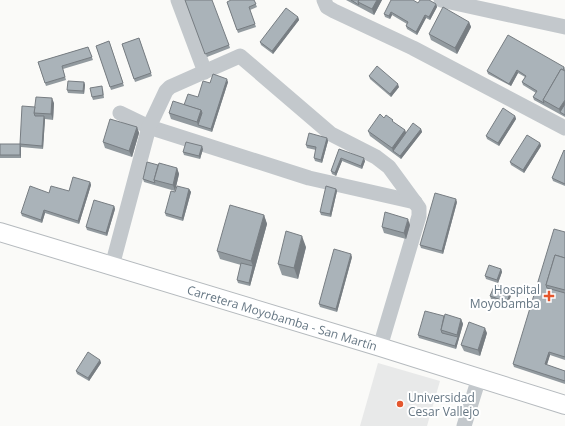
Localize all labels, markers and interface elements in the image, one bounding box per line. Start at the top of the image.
street label: Carretera Moyobamba - San Martín [185,281,379,354]
place label: Hospital Moyobamba [470,281,540,312]
marker: Hospital Moyobamba [543,290,555,302]
place label: Universidad Cesar Vallejo [408,389,480,420]
marker: Universidad Cesar Vallejo [395,399,405,409]

